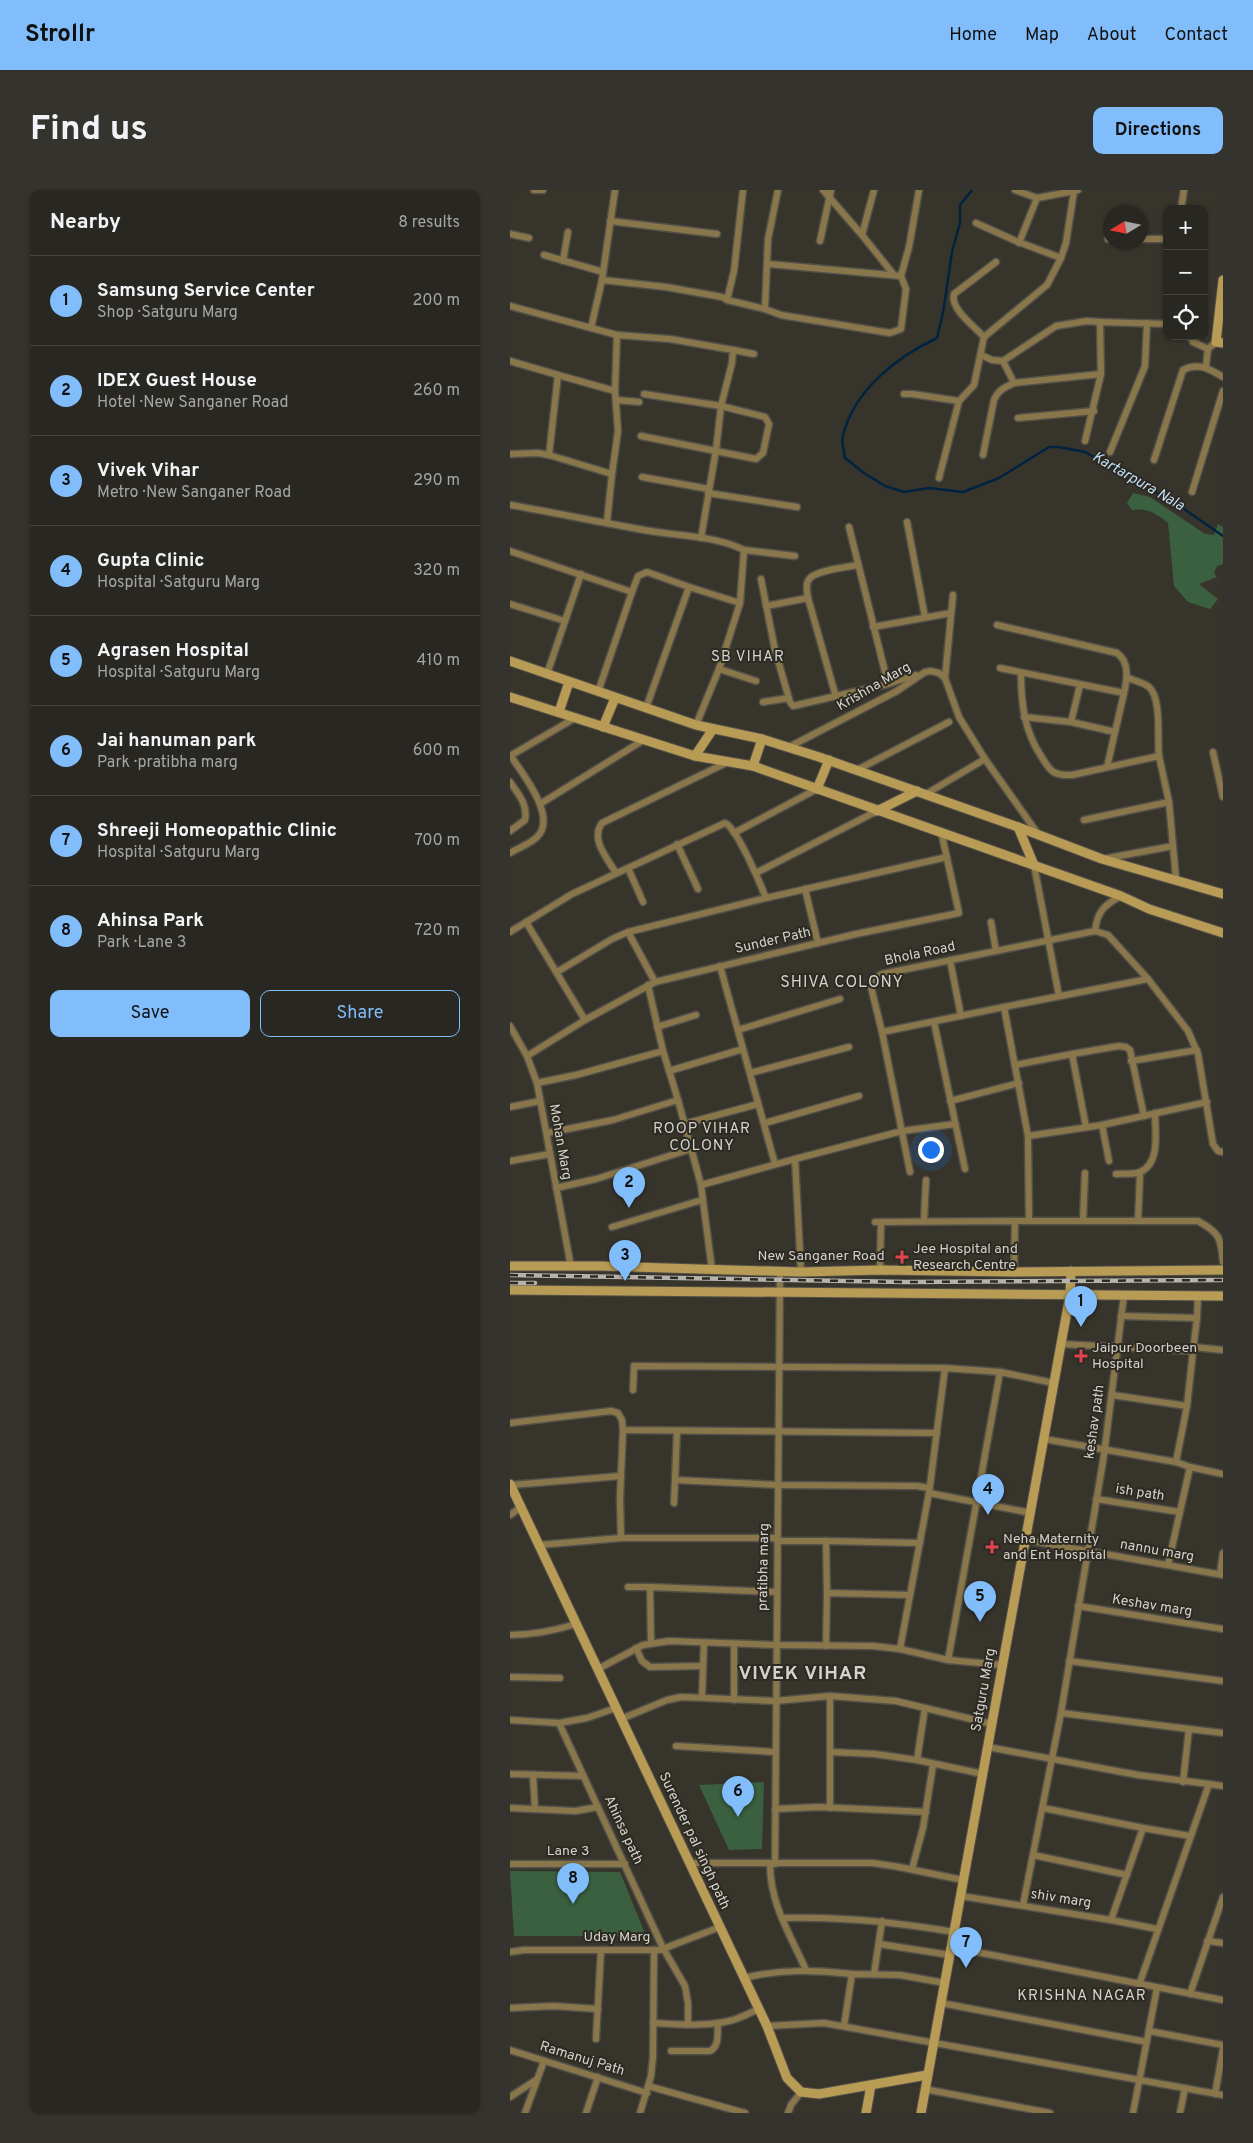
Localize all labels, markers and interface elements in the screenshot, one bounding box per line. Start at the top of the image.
text: Strollr [25,20,95,50]
text: Home [949,24,997,47]
text: Map [1025,24,1059,47]
text: About [1087,24,1136,47]
text: Contact [1164,24,1228,47]
button: Directions [1093,107,1223,154]
text: Find us [30,108,148,152]
north arrow [1103,205,1148,250]
map controls [1163,205,1208,340]
button: + [1163,205,1208,250]
text: Nearby [50,209,121,236]
text: 8 results [398,213,460,233]
button: − [1163,250,1208,295]
text: Samsung Service Center [97,279,315,303]
text: 1 [63,291,69,311]
text: 200 m [412,291,460,311]
button: locate [1163,295,1208,340]
text: Shop · Satguru Marg [97,303,238,323]
text: IDEX Guest House [97,369,257,393]
text: 2 [61,381,71,401]
text: 260 m [413,381,460,401]
text: Hotel · New Sanganer Road [97,393,288,413]
water label: Kartarpura Nala [1088,448,1188,516]
text: Vivek Vihar [97,459,199,483]
text: 3 [61,471,71,491]
text: 290 m [413,471,460,491]
text: Metro · New Sanganer Road [97,483,291,503]
text: Gupta Clinic [97,549,205,573]
text: 4 [61,561,71,581]
text: 320 m [413,561,460,581]
text: Hospital · Satguru Marg [97,573,260,593]
text: Agrasen Hospital [97,639,249,663]
district label: SB VIHAR [711,648,785,667]
text: 5 [61,651,71,671]
text: 410 m [417,651,460,671]
street label: Krishna Marg [834,659,914,715]
text: Hospital · Satguru Marg [97,663,260,683]
text: Jai hanuman park [97,729,256,753]
text: 6 [61,741,71,761]
text: 600 m [413,741,460,761]
text: Park · pratibha marg [97,753,238,773]
text: Shreeji Homeopathic Clinic [97,819,337,843]
text: 7 [62,831,70,851]
text: 700 m [414,831,460,851]
text: Hospital · Satguru Marg [97,843,260,863]
text: Ahinsa Park [97,909,204,933]
text: 8 [61,921,71,941]
text: 720 m [415,921,460,941]
street label: Sunder Path [733,924,813,958]
text: Park · Lane 3 [97,933,186,953]
street label: Bhola Road [883,938,957,970]
district label: SHIVA COLONY [780,973,904,993]
button: Save [50,990,250,1037]
button: Share [260,990,460,1037]
street label: Mohan Marg [545,1103,575,1181]
district label: ROOP VIHAR COLONY [653,1120,751,1156]
your location [918,1137,944,1163]
pin: 2 [613,1167,645,1208]
pin: 3 [609,1240,641,1281]
place label: Jee Hospital and Research Centre [913,1241,1018,1274]
street label: New Sanganer Road [757,1248,885,1265]
marker: Jee Hospital and Research Centre [895,1250,909,1264]
pin: 1 [1065,1286,1097,1327]
place label: Jaipur Doorbeen Hospital [1092,1340,1197,1373]
marker: Jaipur Doorbeen Hospital [1074,1349,1088,1363]
street label: keshav path [1081,1384,1109,1460]
pin: 4 [972,1474,1004,1515]
street label: ish path [1114,1481,1166,1505]
street label: pratibha marg [755,1523,773,1611]
place label: Neha Maternity and Ent Hospital [1003,1531,1106,1564]
street label: nannu marg [1119,1536,1195,1566]
marker: Neha Maternity and Ent Hospital [985,1540,999,1554]
pin: 5 [964,1581,996,1622]
street label: Keshav marg [1111,1591,1193,1621]
street label: Satguru Marg [968,1647,1000,1733]
district label: VIVEK VIHAR [739,1662,867,1686]
street label: Surender pal singh path [655,1770,733,1912]
pin: 6 [722,1776,754,1817]
street label: Ahinsa path [600,1793,646,1867]
street label: Lane 3 [547,1843,589,1860]
pin: 8 [557,1863,589,1904]
street label: shiv marg [1030,1886,1092,1912]
pin: 7 [950,1927,982,1968]
street label: Uday Marg [584,1929,650,1946]
district label: KRISHNA NAGAR [1017,1987,1147,2006]
street label: Ramanuj Path [537,2038,627,2080]

